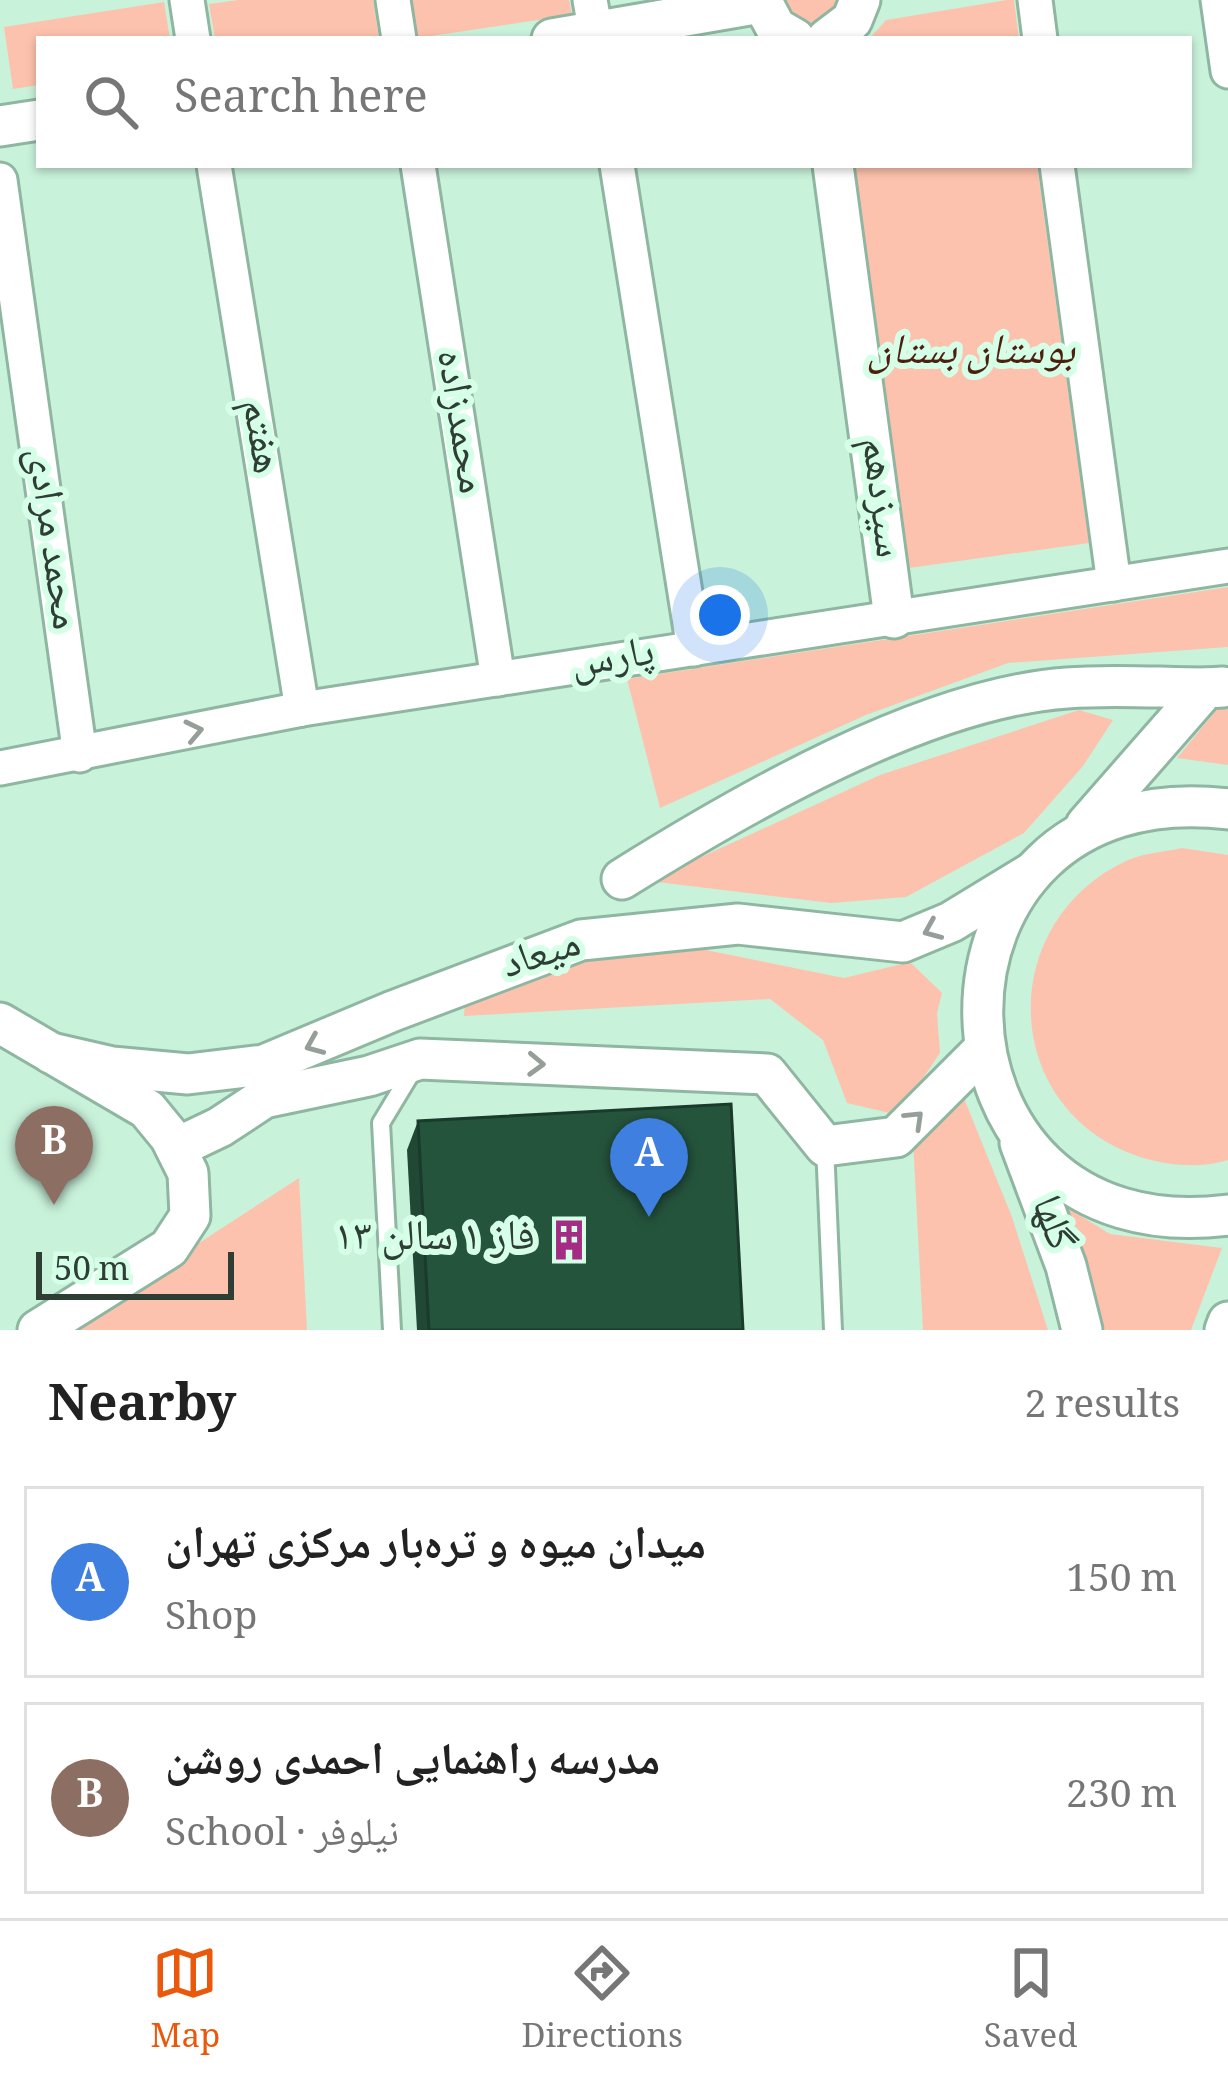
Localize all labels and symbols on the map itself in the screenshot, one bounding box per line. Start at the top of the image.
park label: بوستان بستان [867,318,1076,390]
street label: محمدزاده [411,345,505,499]
street label: هفتم [217,394,299,480]
street label: سیزدهم [836,434,922,562]
street label: محمد مرادی [2,443,98,635]
your location [690,585,750,645]
street label: پارس [566,619,660,703]
one-way arrow [184,719,204,745]
street label: میعاد [493,910,591,1004]
one-way arrow [922,916,943,940]
one-way arrow [304,1030,326,1054]
one-way arrow [527,1051,546,1077]
pin: B [15,1106,93,1205]
one-way arrow [901,1111,923,1133]
pin: A [610,1118,688,1217]
street label: گلها [1007,1186,1093,1262]
place label: فاز ۱ سالن ۱۳ [334,1204,535,1276]
building icon: فاز ۱ سالن ۱۳ [546,1217,592,1263]
scale bar [36,1246,234,1299]

